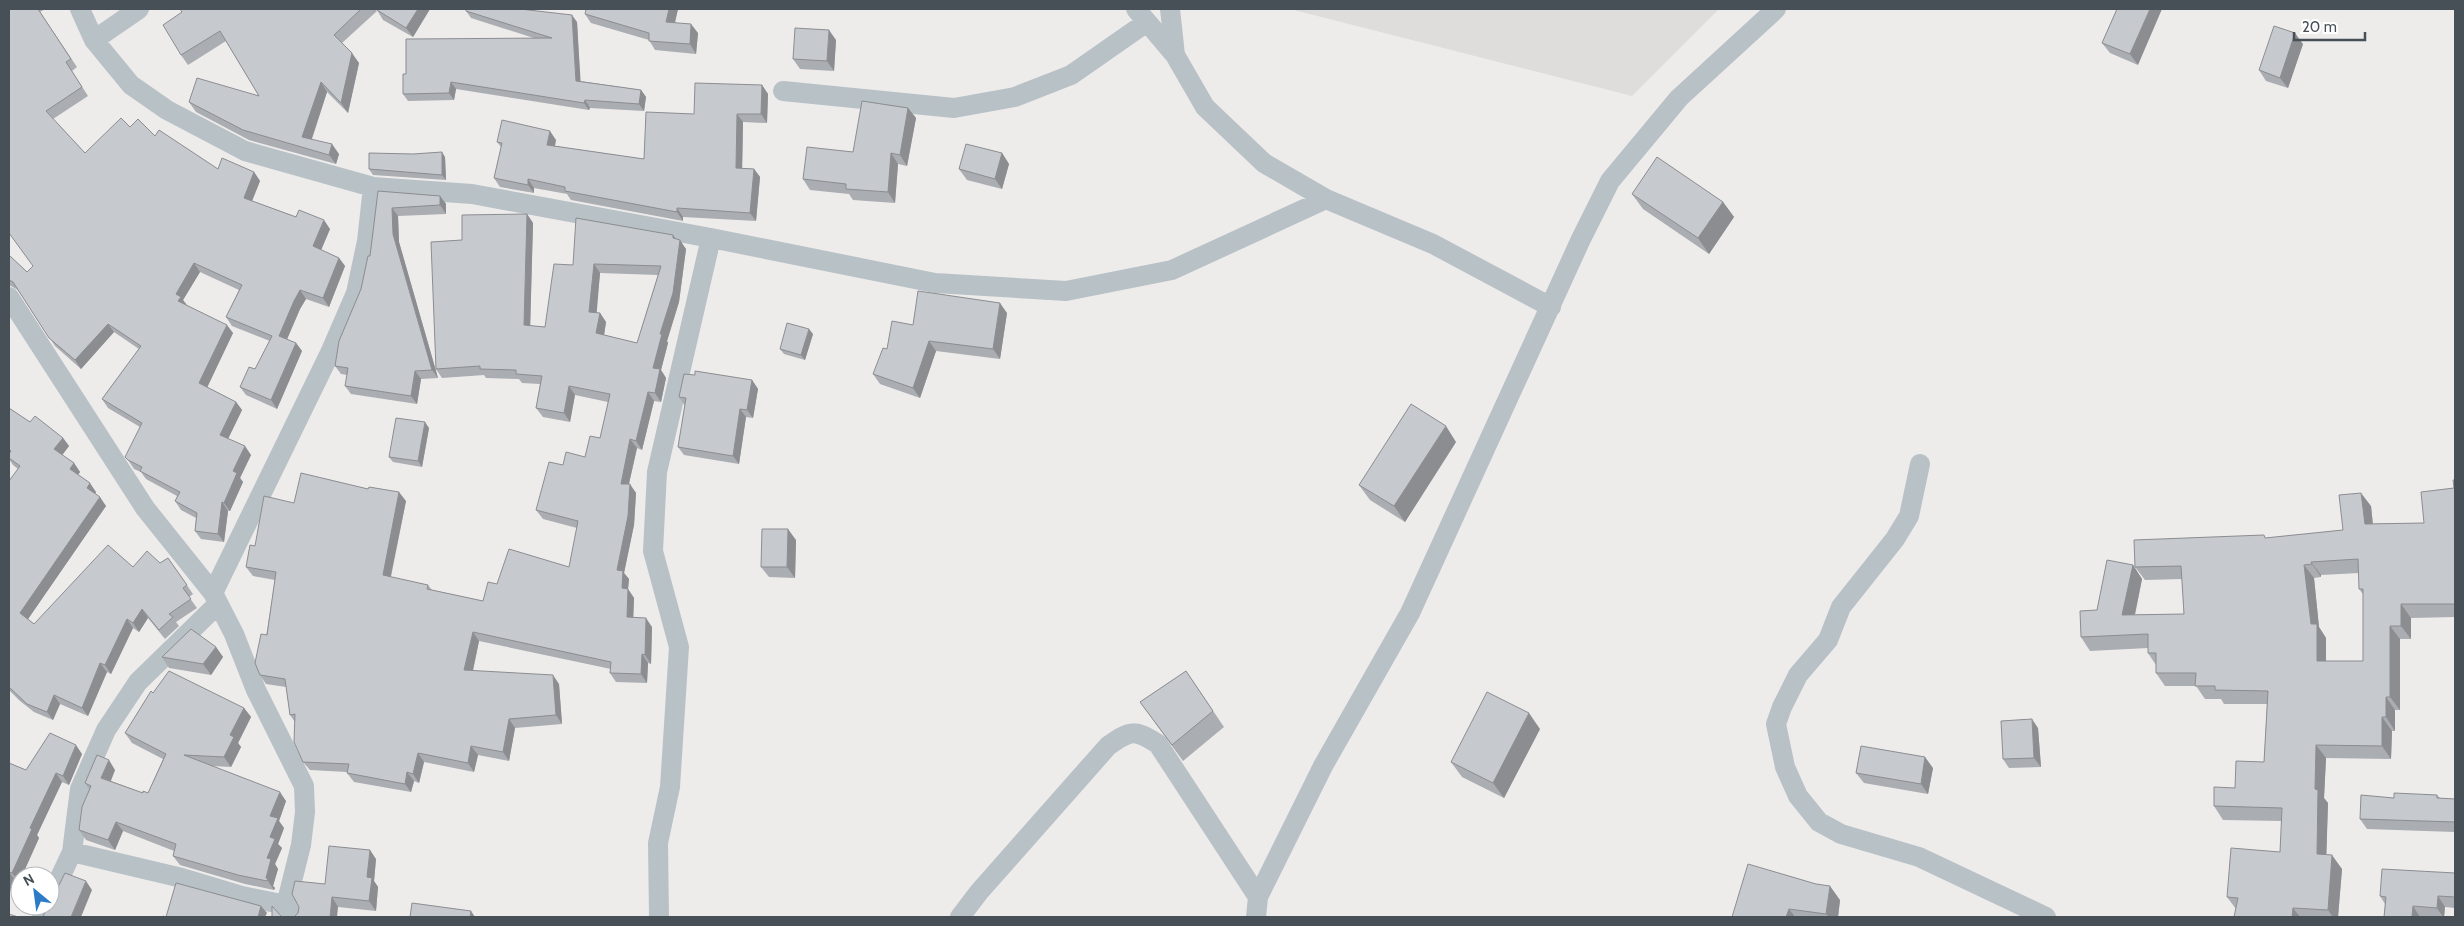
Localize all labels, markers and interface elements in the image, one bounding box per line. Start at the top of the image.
scale bar [2294,10,2365,42]
text: 20 m [2302,18,2337,36]
north arrow [10,866,60,916]
text: N [20,869,37,890]

